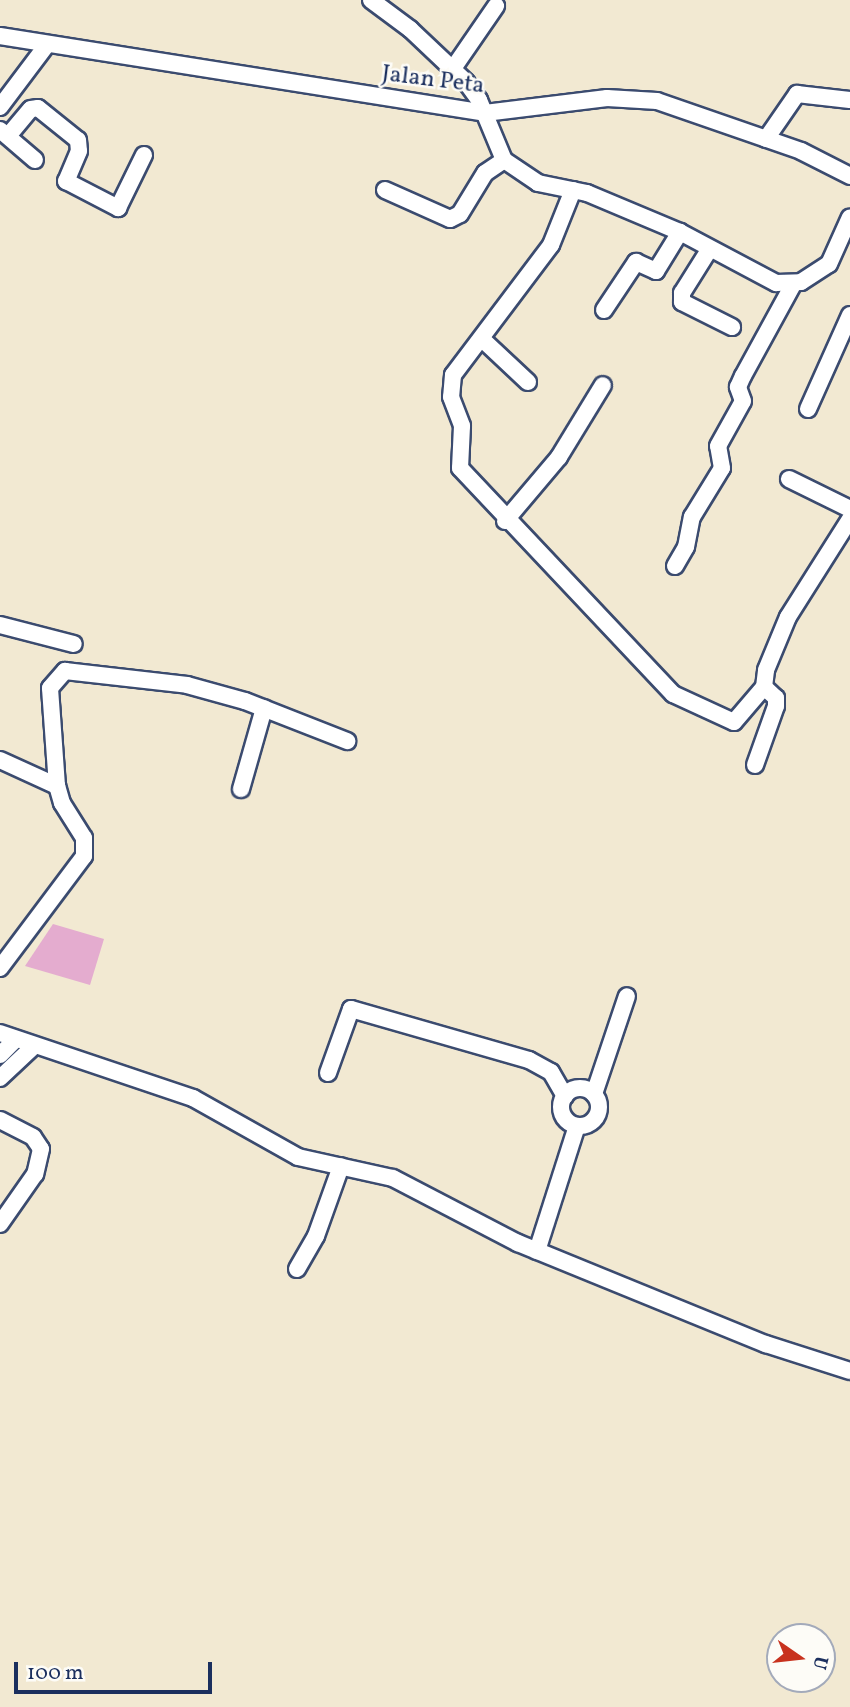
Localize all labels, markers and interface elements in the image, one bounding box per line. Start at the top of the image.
street label: Jalan Peta [380,60,486,102]
north arrow [766,1623,836,1693]
scale bar [18,1648,215,1692]
text: U [805,1653,834,1672]
text: 100 m [27,1659,84,1688]

